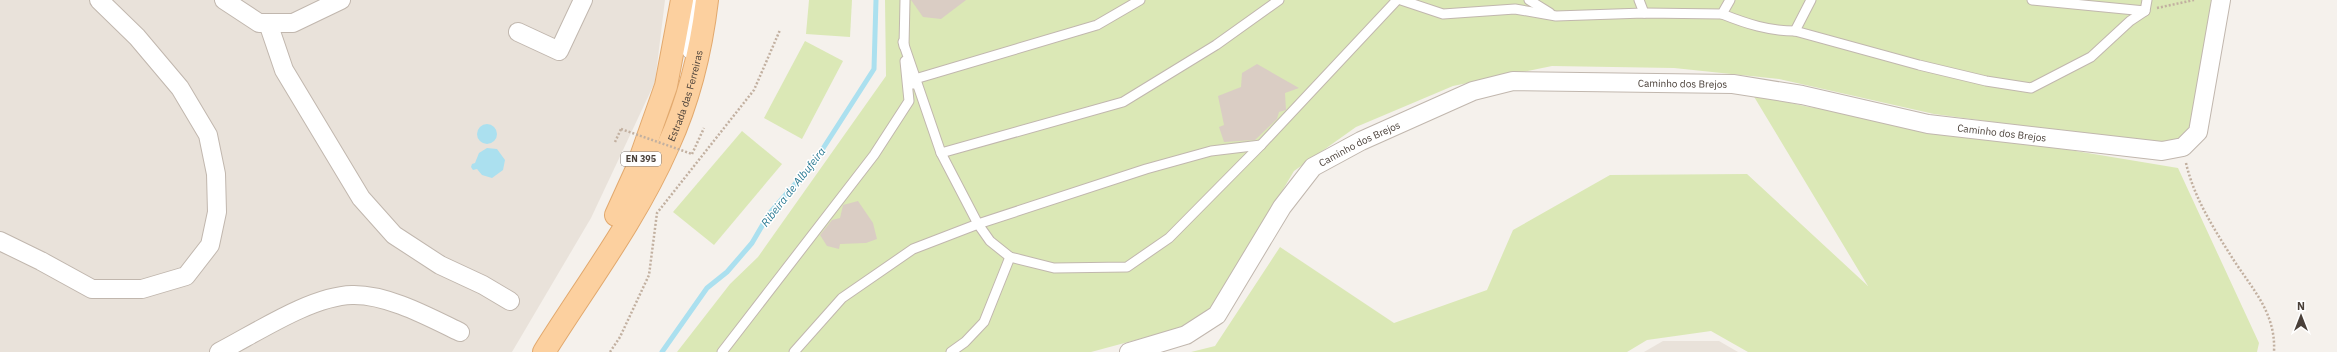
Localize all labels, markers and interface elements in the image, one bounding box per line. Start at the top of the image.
street label: Estrada das Ferreiras [665,49,706,144]
street label: Caminho dos Brejos [1638,77,1727,91]
street label: Caminho dos Brejos [1317,118,1402,170]
street label: Caminho dos Brejos [1957,121,2047,145]
water label: Ribeira de Albufeira [758,145,828,229]
road number: EN 395 [621,152,661,166]
north arrow [2281,296,2321,336]
text: N [2297,299,2305,313]

